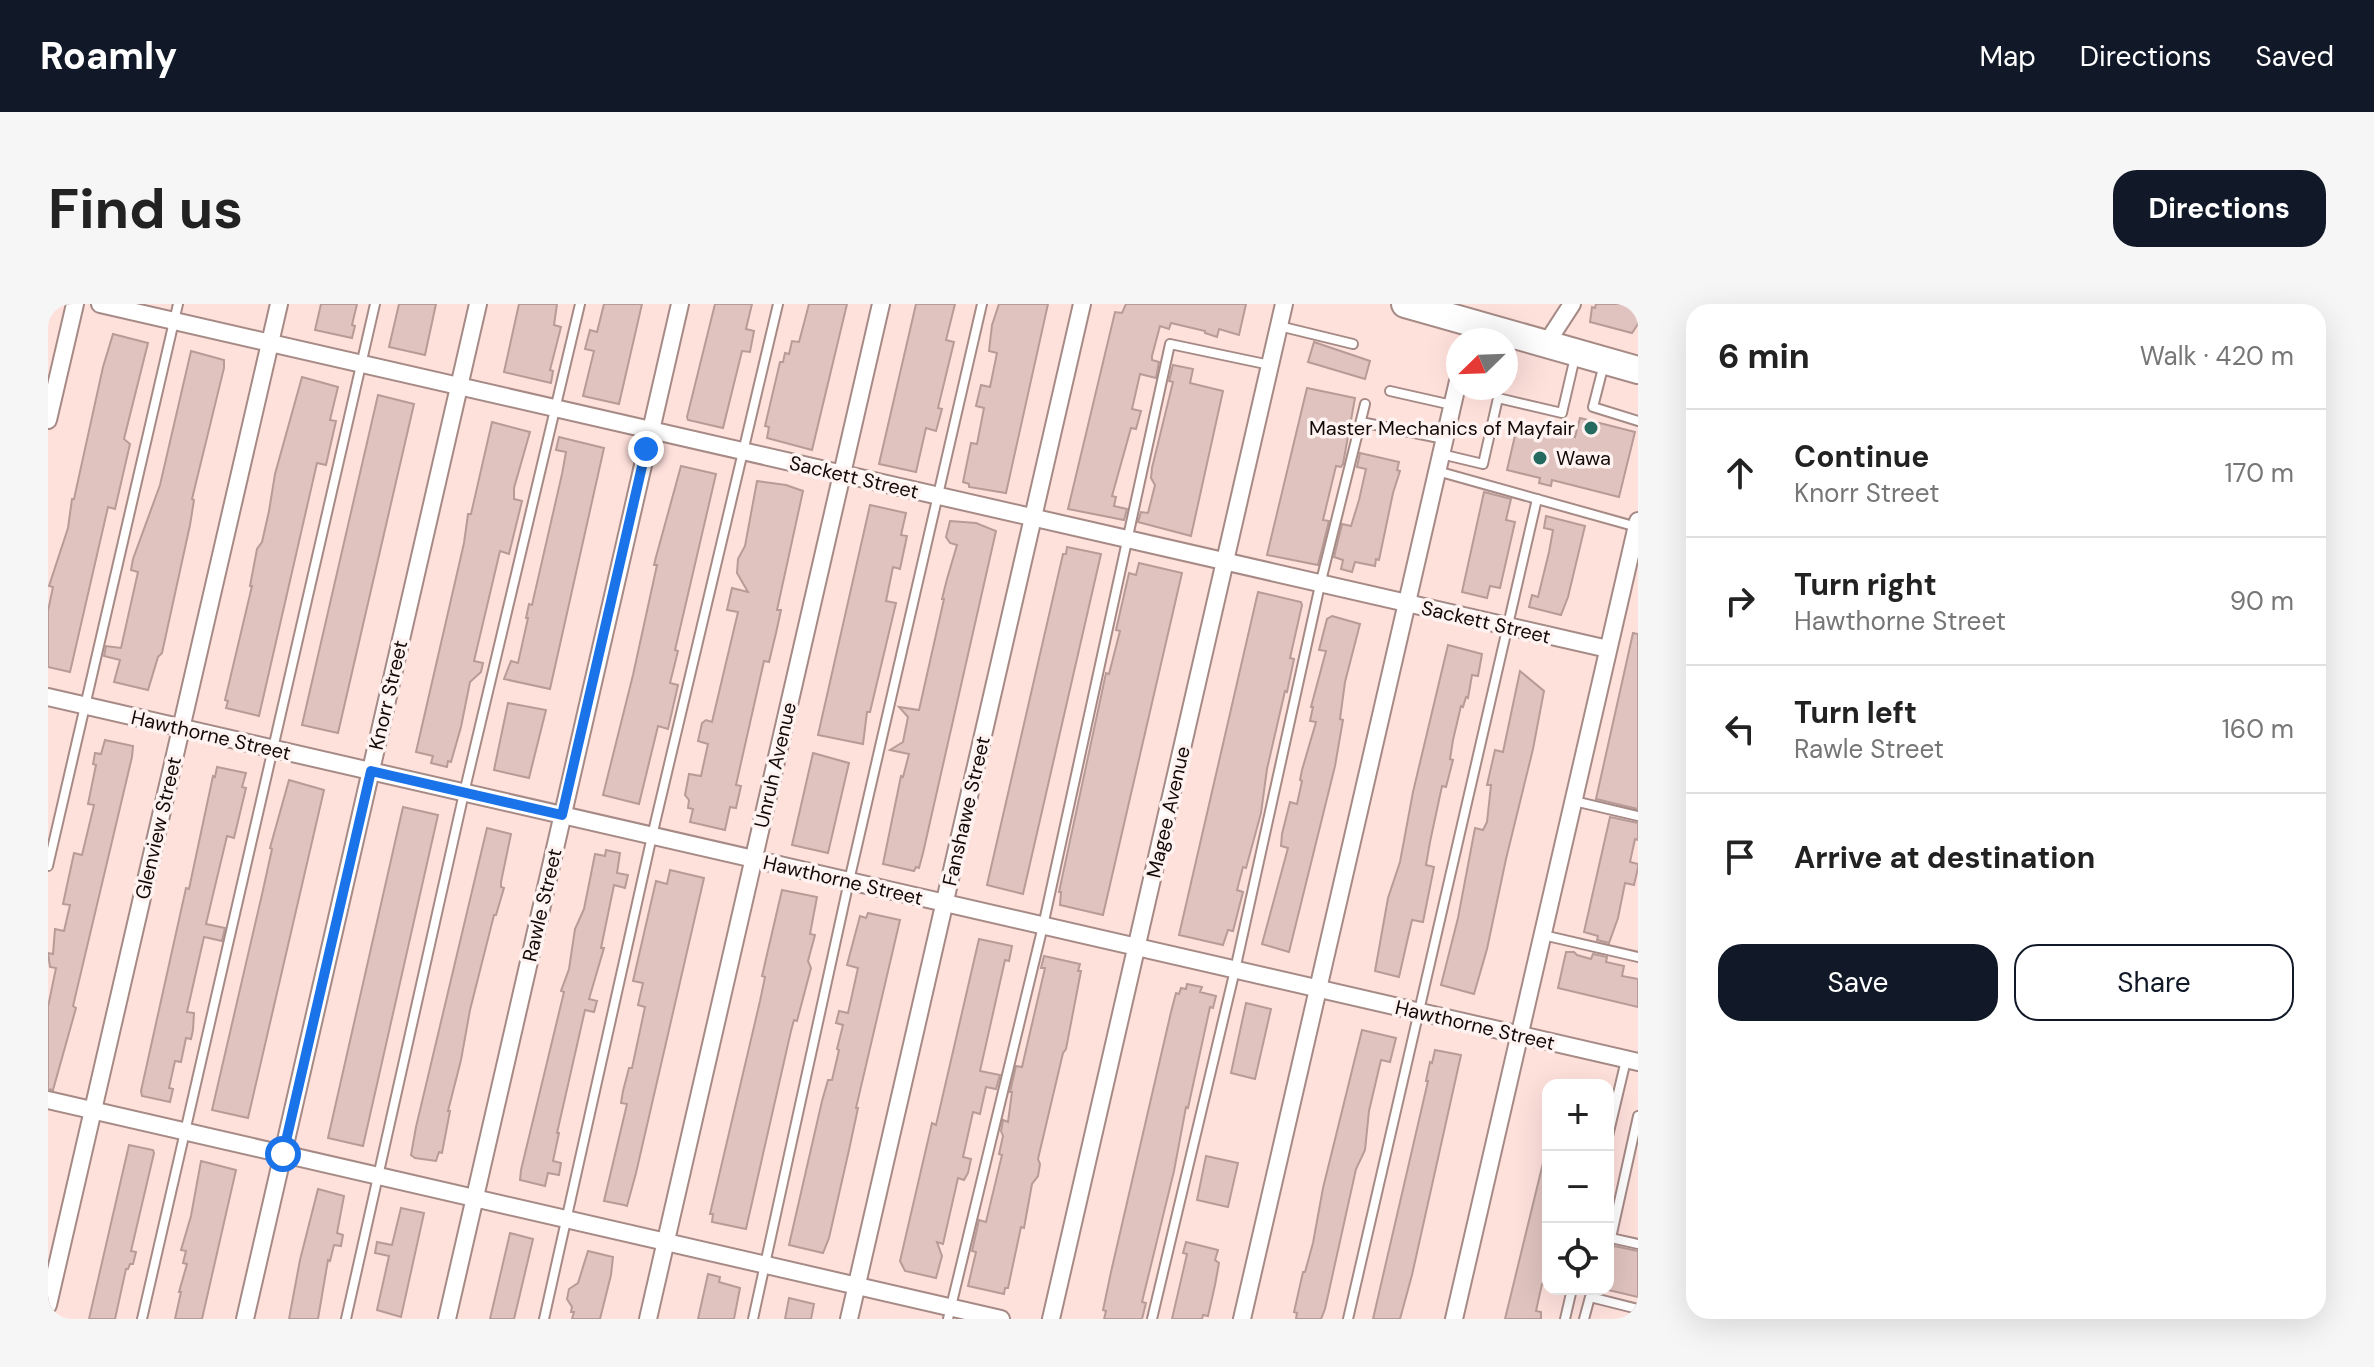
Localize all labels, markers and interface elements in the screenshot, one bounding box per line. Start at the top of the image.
text: Roamly [40,31,177,81]
text: Map [1979,38,2036,75]
text: Directions [2080,38,2212,75]
text: Saved [2256,38,2334,75]
button: Directions [2113,170,2326,247]
text: Find us [48,172,243,245]
north arrow [1446,328,1518,400]
text: 6 min [1718,334,1810,379]
text: Walk · 420 m [2140,339,2294,373]
place label: Master Mechanics of Mayfair [1309,415,1575,441]
marker: Master Mechanics of Mayfair [1582,419,1600,437]
route end [628,431,664,467]
text: Continue [1794,437,1929,476]
place label: Wawa [1556,445,1611,471]
street label: Sackett Street [787,449,921,505]
marker: Wawa [1531,449,1549,467]
icon: ahead [1718,451,1762,495]
text: 170 m [2225,456,2294,490]
text: Knorr Street [1794,476,1939,510]
text: Turn right [1794,565,1937,604]
icon: right [1718,579,1762,623]
text: 90 m [2230,584,2294,618]
street label: Sackett Street [1419,594,1553,650]
text: Hawthorne Street [1794,604,2006,638]
street label: Knorr Street [363,637,413,752]
text: Turn left [1794,693,1917,732]
street label: Unruh Avenue [748,700,802,830]
street label: Hawthorne Street [129,704,293,766]
icon: left [1718,707,1762,751]
text: 160 m [2222,712,2294,746]
text: Rawle Street [1794,732,1944,766]
street label: Fanshawe Street [936,733,996,888]
street label: Magee Avenue [1140,744,1196,880]
street label: Glenview Street [129,754,187,902]
icon: arrive [1718,835,1762,879]
text: Arrive at destination [1794,838,2095,877]
street label: Rawle Street [516,846,568,964]
street label: Hawthorne Street [761,849,925,911]
button: Save [1718,944,1998,1021]
button: Share [2014,944,2294,1021]
street label: Hawthorne Street [1393,994,1557,1056]
map controls [1542,1079,1614,1295]
button: + [1542,1079,1614,1151]
route start [265,1136,301,1172]
button: − [1542,1151,1614,1223]
button: locate [1542,1223,1614,1295]

